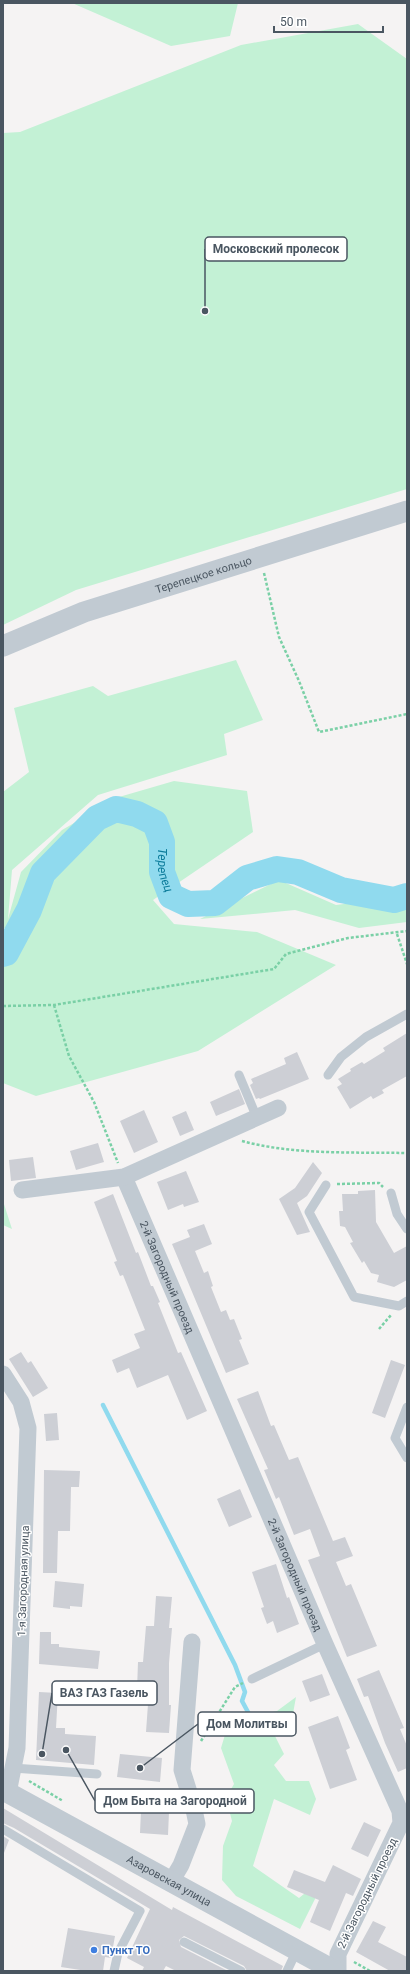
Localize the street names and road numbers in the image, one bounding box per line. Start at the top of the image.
street label: Терепецкое кольцо [154,554,254,596]
street label: 2-й Загородный проезд [137,1219,197,1336]
street label: 2-й Загородный проезд [265,1517,325,1634]
street label: 1-я Загородная улица [15,1525,32,1637]
street label: 2-й Загородный проезд [335,1836,400,1951]
street label: Азаровская улица [124,1853,213,1909]

